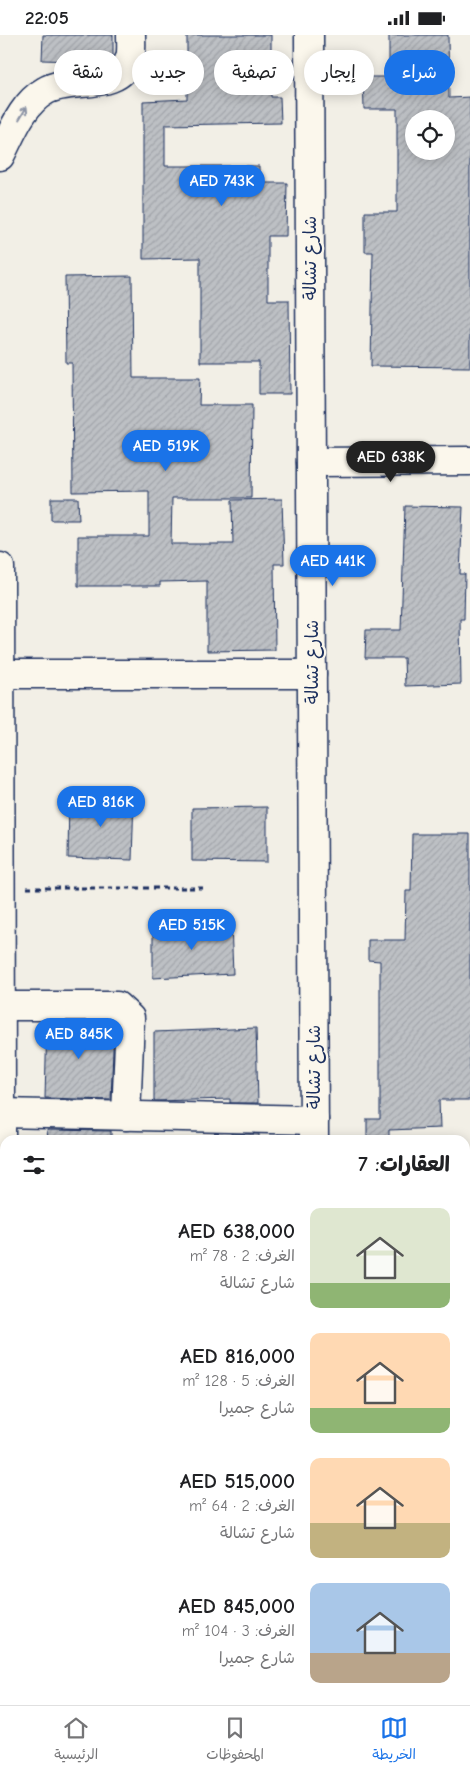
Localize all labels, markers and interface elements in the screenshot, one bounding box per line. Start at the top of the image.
text: 22:05 [25,7,69,29]
chip: شقة [54,50,122,95]
chip: جديد [132,50,204,95]
chip: تصفية [214,50,294,95]
chip: إيجار [304,50,374,95]
chip: شراء [384,50,455,95]
one-way arrow [19,107,29,121]
map controls [405,110,455,160]
button: locate [405,110,455,160]
pin: AED 743K [170,165,274,207]
text: AED 743K [190,172,254,190]
street label: شارع تشالة [300,216,322,300]
pin: AED 519K [114,429,218,472]
text: AED 519K [133,437,199,455]
pin: AED 638K [339,441,443,483]
text: AED 638K [357,448,425,466]
pin: AED 441K [281,545,385,587]
text: AED 441K [301,552,365,570]
street label: شارع تشالة [302,620,324,704]
pin: AED 816K [49,785,153,828]
text: AED 816K [68,793,134,811]
pin: AED 515K [140,909,244,951]
text: AED 515K [159,916,225,934]
pin: AED 845K [27,1017,131,1060]
text: AED 845K [45,1025,113,1043]
street label: شارع تشالة [304,1025,326,1109]
icon: filters [20,1151,48,1179]
text: العقارات: 7 [358,1152,450,1176]
text: AED 638,000 [178,1219,295,1243]
icon: home [350,1228,410,1288]
text: الغرف: 2 · 78 m² [190,1247,295,1265]
text: شارع تشالة [220,1274,295,1292]
text: AED 816,000 [180,1344,295,1368]
icon: home [350,1353,410,1413]
text: الغرف: 5 · 128 m² [182,1372,295,1390]
text: شارع جميرا [219,1399,295,1417]
text: AED 515,000 [180,1469,295,1493]
icon: home [350,1478,410,1538]
text: الغرف: 2 · 64 m² [189,1497,295,1515]
text: شارع تشالة [220,1524,295,1542]
text: AED 845,000 [179,1594,295,1618]
icon: home [350,1603,410,1663]
text: الغرف: 3 · 104 m² [182,1622,295,1640]
text: شارع جميرا [219,1649,295,1667]
tab: الرئيسية [54,1714,98,1767]
tab: المحفوظات [206,1714,264,1767]
tab: الخريطة [372,1714,416,1767]

